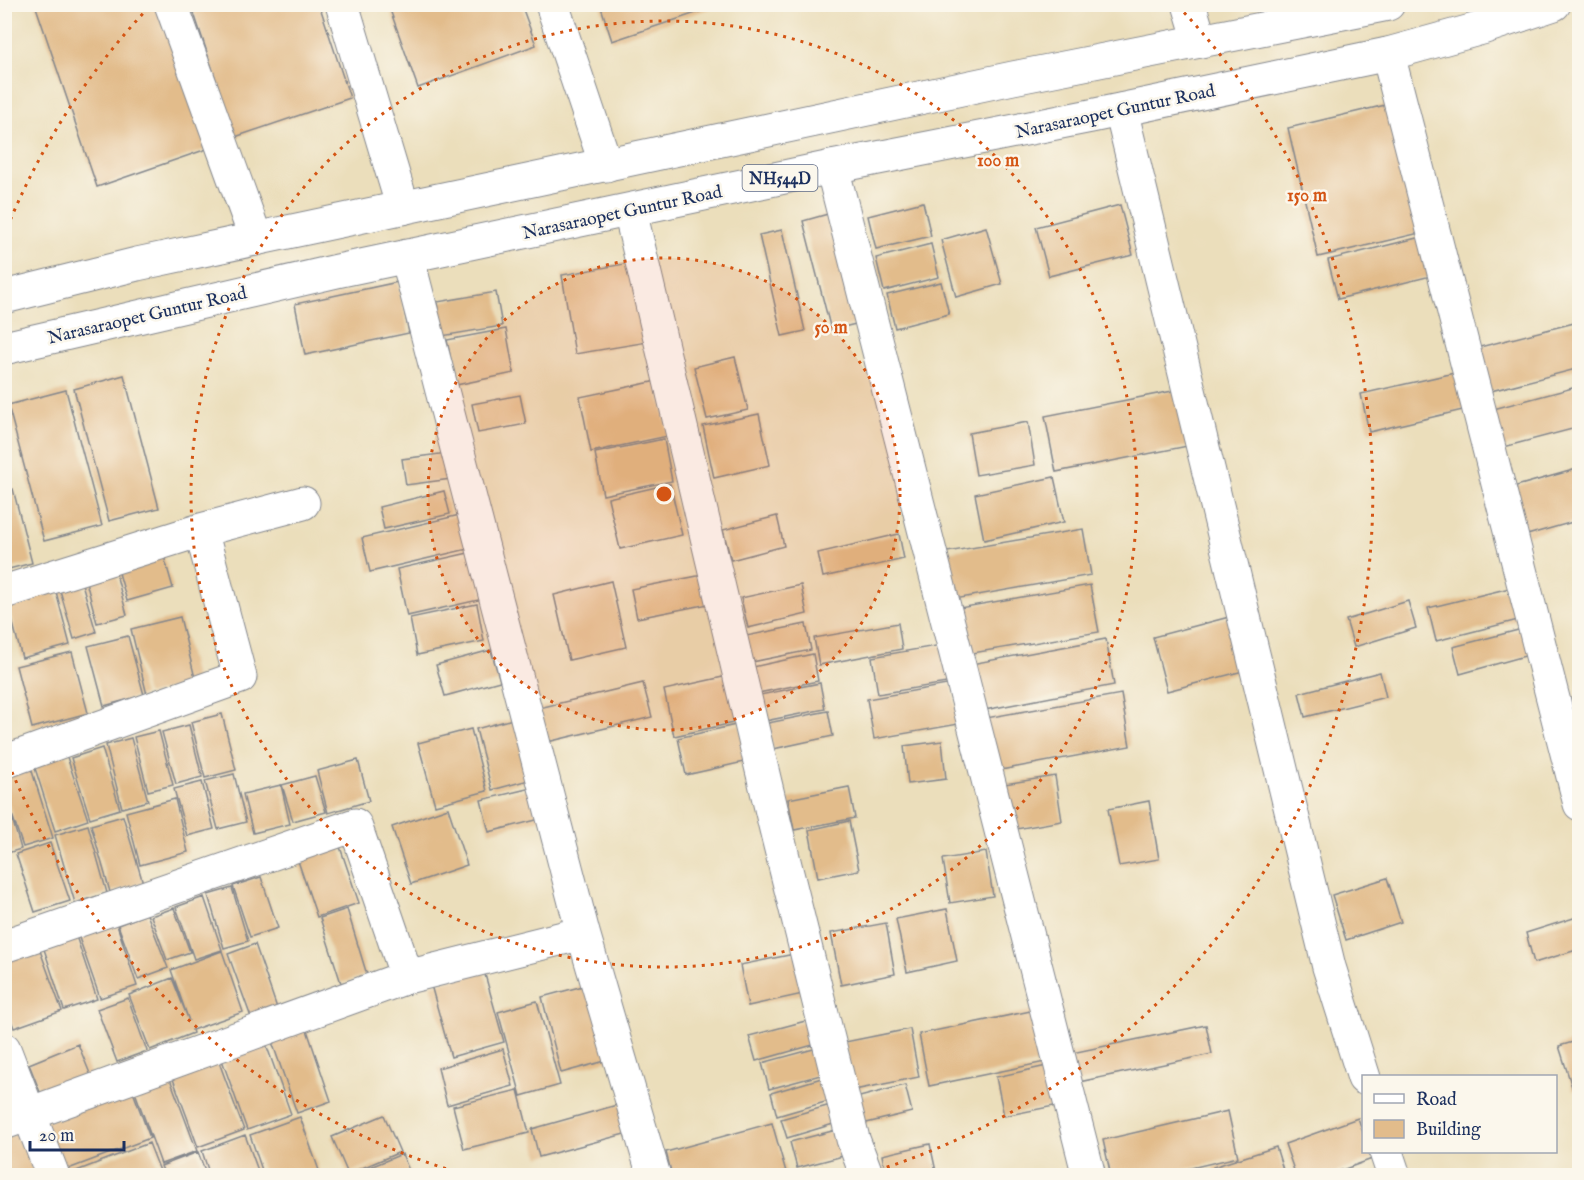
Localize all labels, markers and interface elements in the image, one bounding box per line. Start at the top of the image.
street label: Narasaraopet Guntur Road [1013,80,1218,145]
text: 100 m [977,150,1019,173]
road number: NH544D [742,165,818,191]
street label: Narasaraopet Guntur Road [520,181,725,246]
text: 150 m [1287,185,1327,208]
street label: Narasaraopet Guntur Road [46,282,249,351]
text: 50 m [814,317,848,340]
centre of rings [654,484,674,504]
legend [1362,1075,1557,1153]
text: Road [1416,1089,1457,1112]
scale bar [30,1114,124,1152]
text: Building [1416,1119,1481,1142]
text: 20 m [39,1125,74,1148]

